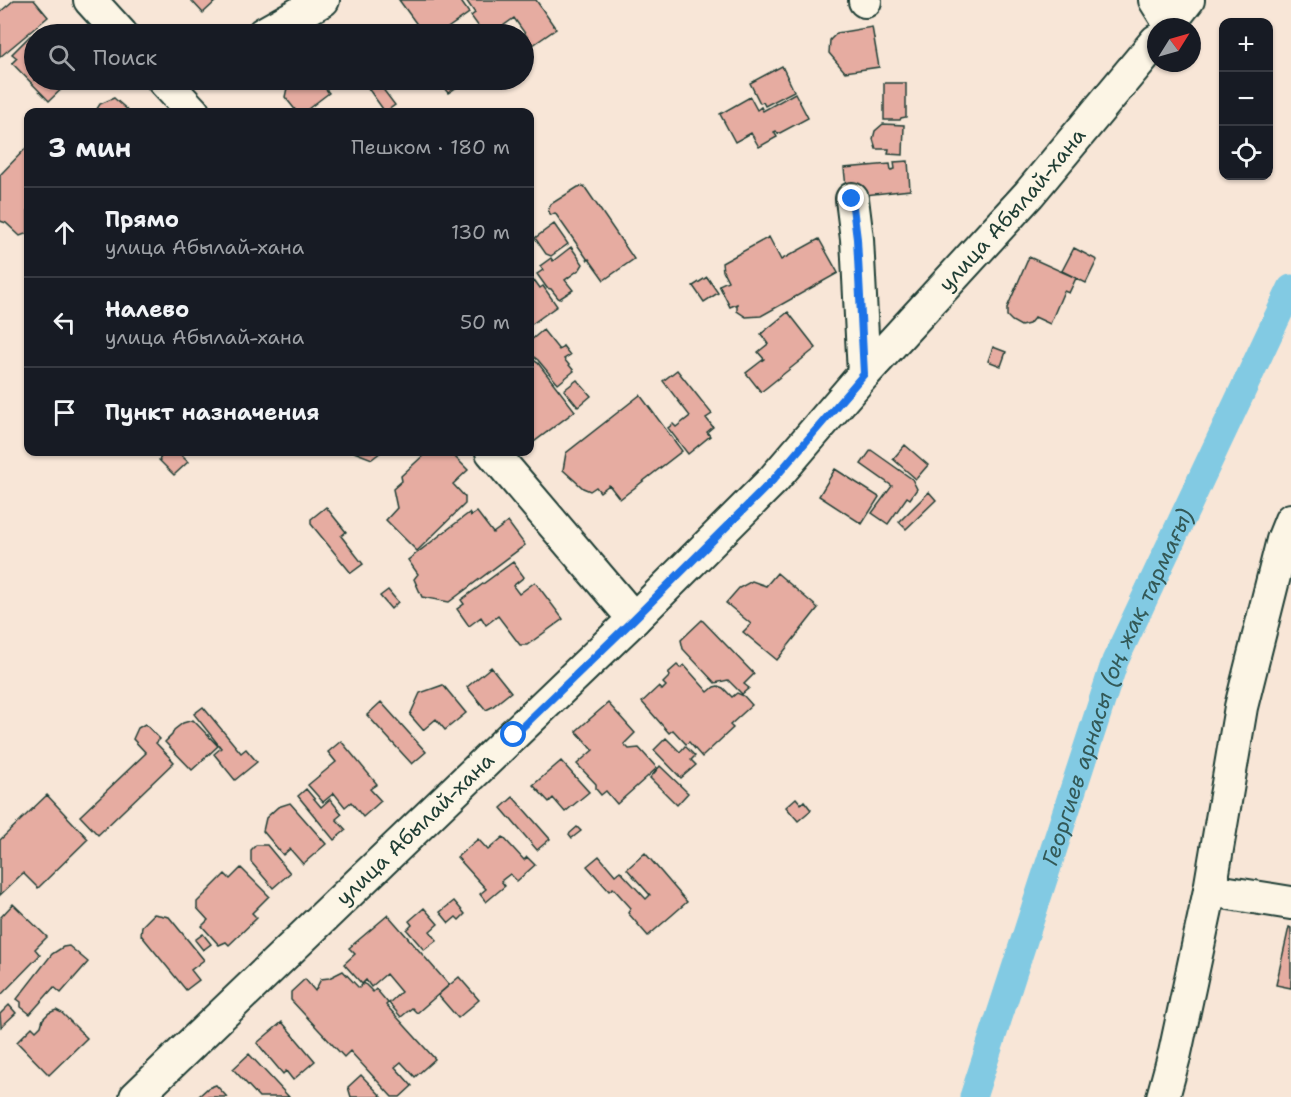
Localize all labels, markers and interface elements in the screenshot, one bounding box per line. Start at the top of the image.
north arrow [1147,18,1201,72]
map controls [1219,18,1273,180]
button: + [1219,18,1273,72]
search box [24,24,534,90]
icon: search [45,41,78,74]
text: Поиск [93,43,157,72]
button: − [1219,72,1273,126]
street label: улица Абылай-хана [933,122,1092,297]
button: locate [1219,126,1273,180]
text: 3 мин [48,130,131,165]
text: Пешком · 180 m [351,134,510,160]
route end [838,185,864,211]
text: Прямо [105,205,179,234]
icon: ahead [48,216,81,249]
text: 130 m [451,219,510,245]
text: улица Абылай-хана [105,234,304,260]
text: Налево [105,295,189,324]
icon: left [48,306,81,339]
text: 50 m [460,309,510,335]
text: улица Абылай-хана [105,324,304,350]
icon: arrive [48,396,81,429]
text: Пункт назначения [105,398,319,427]
water label: Георгиев арнасы (оң жақ тармағы) [1035,503,1200,869]
route start [500,721,526,747]
street label: улица Абылай-хана [330,746,500,912]

